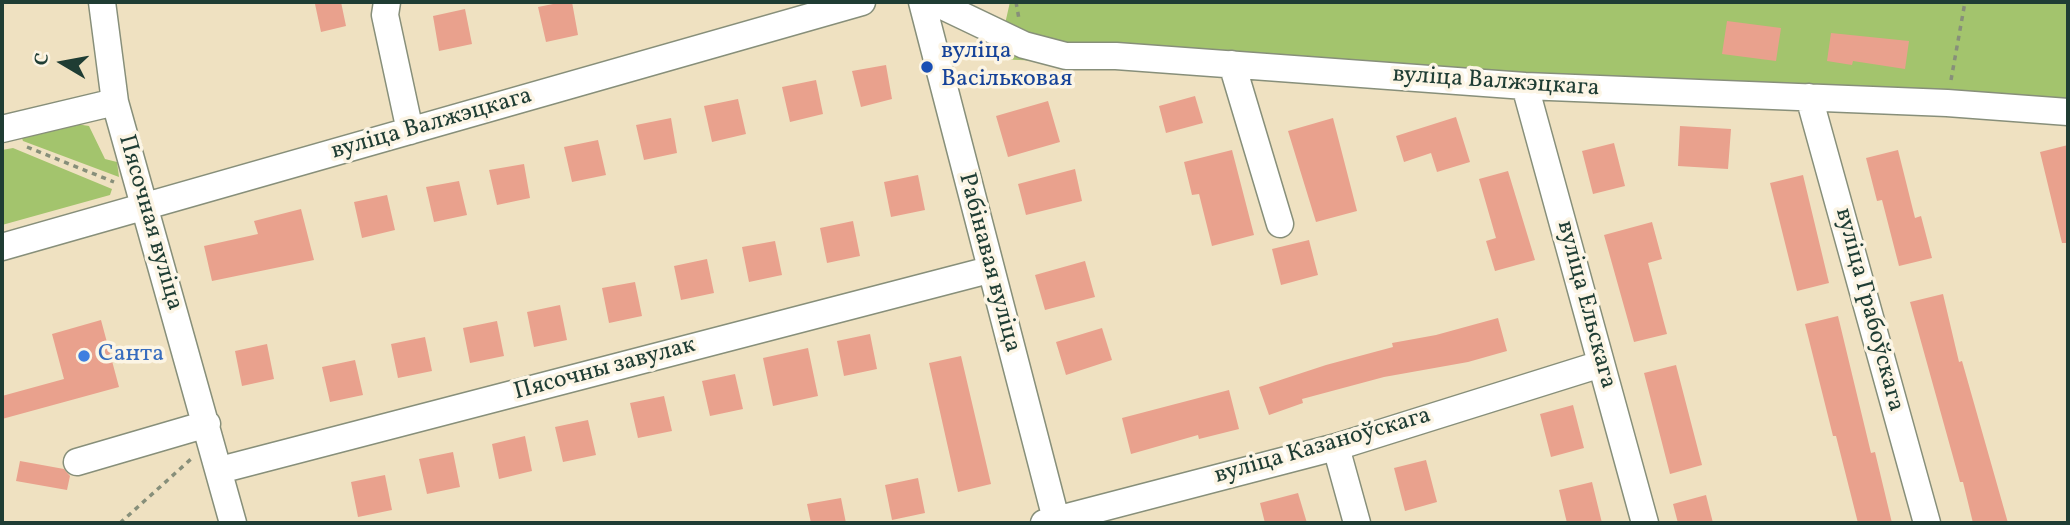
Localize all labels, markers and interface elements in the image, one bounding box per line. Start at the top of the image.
north arrow [28,28,98,98]
place label: вуліца Васільковая [941,39,1072,95]
text: С [28,51,56,68]
marker: вуліца Васільковая [919,59,935,75]
street label: вуліца Валжэцкага [1391,61,1601,105]
street label: вуліца Валжэцкага [328,83,536,167]
street label: Пясочная вуліца [110,132,188,314]
street label: Рабінавая вуліца [950,170,1026,356]
street label: вуліца Грабоўскага [1827,205,1909,415]
street label: вуліца Ельскага [1549,218,1621,392]
street label: Пясочны завулак [511,332,699,408]
place label: Санта [98,342,164,370]
marker: Санта [76,348,92,364]
street label: вуліца Казаноўскага [1211,402,1435,492]

